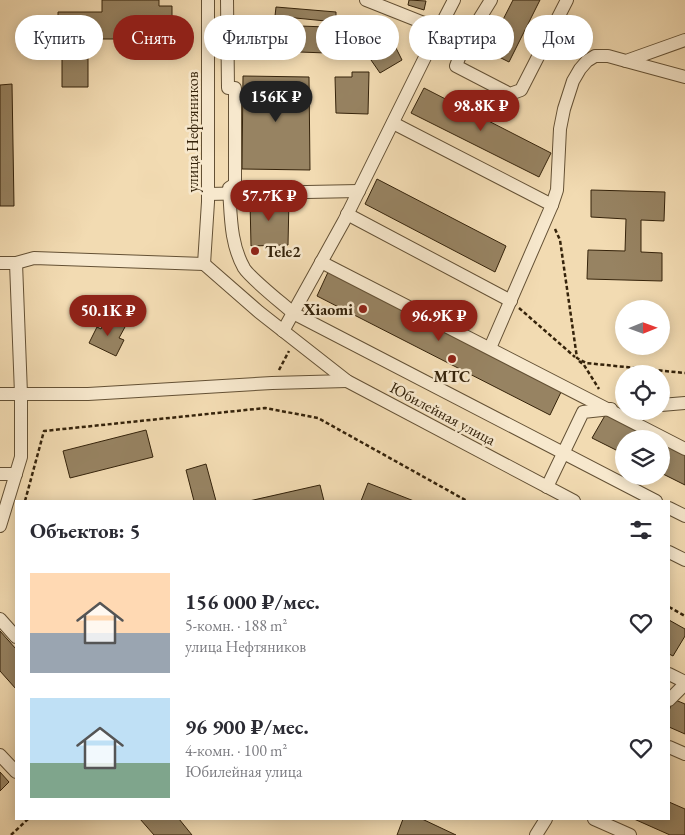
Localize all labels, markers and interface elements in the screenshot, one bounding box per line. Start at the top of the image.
chip: Купить [15,15,103,60]
chip: Снять [113,15,194,60]
chip: Фильтры [204,15,306,60]
chip: Новое [316,15,399,60]
chip: Квартира [409,15,514,60]
chip: Дом [524,15,593,60]
street label: улица Нефтяников [182,71,203,193]
pin: 156K ₽ [235,80,317,123]
text: 156K ₽ [250,86,302,107]
pin: 98.8K ₽ [435,90,527,132]
text: 98.8K ₽ [453,95,509,116]
pin: 57.7K ₽ [223,180,315,222]
text: 57.7K ₽ [241,185,297,206]
place label: Tele2 [265,241,301,262]
marker: Tele2 [249,245,261,257]
pin: 50.1K ₽ [62,294,154,337]
place label: Xiaomi [303,299,353,320]
text: 50.1K ₽ [80,300,136,321]
pin: 96.9K ₽ [393,300,485,342]
north arrow [615,300,670,355]
map controls [615,300,670,485]
marker: Xiaomi [357,303,369,315]
text: 96.9K ₽ [411,305,467,326]
marker: МТС [446,353,458,365]
button: locate [615,365,670,420]
place label: МТС [434,366,470,387]
street label: Юбилейная улица [386,377,500,451]
button: layers [615,430,670,485]
icon: filters [627,516,655,544]
text: Объектов: 5 [30,517,141,544]
text: 156 000 ₽/мес. [185,588,320,615]
icon: home [70,593,130,653]
icon: heart [627,609,655,637]
text: 5-комн. · 188 m² [185,615,287,636]
text: улица Нефтяников [185,636,306,657]
text: 96 900 ₽/мес. [185,713,309,740]
icon: home [70,718,130,778]
icon: heart [627,734,655,762]
text: 4-комн. · 100 m² [185,740,287,761]
text: Юбилейная улица [185,761,302,782]

